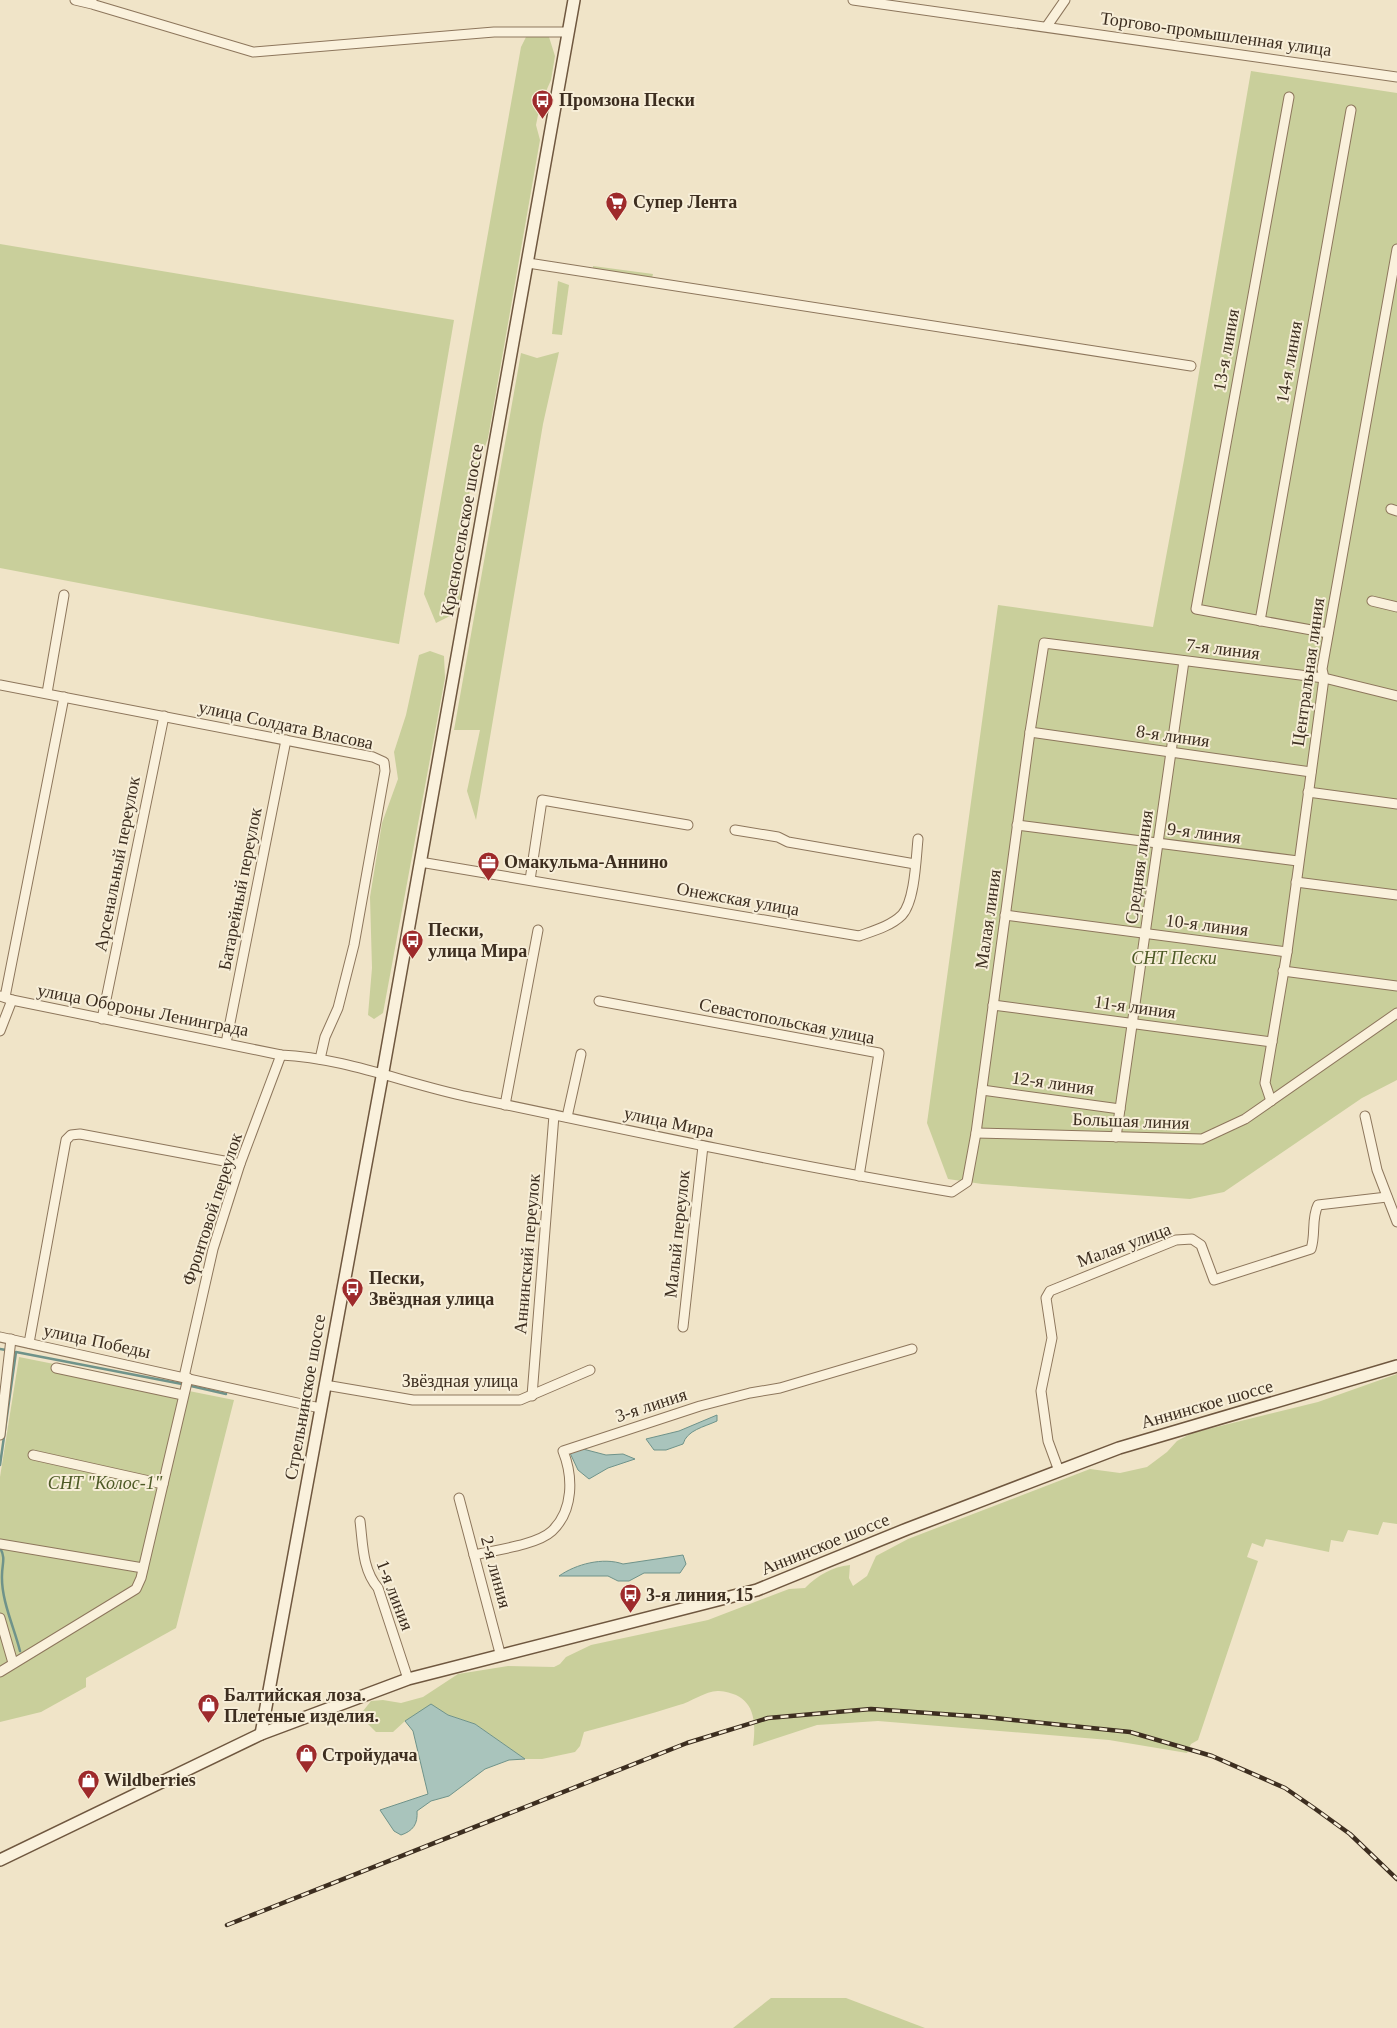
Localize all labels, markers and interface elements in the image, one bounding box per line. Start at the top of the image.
street label: Торгово-промышленная улица [1099,8,1333,60]
bus stop icon: Промзона Пески [531,88,555,119]
place label: Промзона Пески [559,90,695,110]
supermarket icon: Супер Лента [605,190,629,221]
place label: Супер Лента [633,192,737,212]
street label: 13-я линия [1209,307,1243,393]
street label: 14-я линия [1272,319,1306,405]
street label: Красносельское шоссе [437,442,487,618]
street label: Центральная линия [1288,597,1328,747]
street label: 7-я линия [1185,635,1261,663]
street label: улица Солдата Власова [197,697,375,753]
street label: 8-я линия [1135,721,1211,751]
street label: Арсенальный переулок [90,774,144,953]
street label: Батарейный переулок [214,806,266,972]
street label: Средняя линия [1121,809,1157,925]
street label: 9-я линия [1166,819,1242,847]
office icon: Омакульма-Аннино [476,850,500,881]
place label: Омакульма-Аннино [504,852,668,872]
street label: Малая линия [971,868,1005,970]
street label: Онежская улица [675,878,801,920]
street label: 10-я линия [1165,910,1249,940]
place label: Пески, улица Мира [428,920,527,961]
bus stop icon: Пески, улица Мира [400,928,424,959]
park label: СНТ Пески [1131,948,1217,968]
street label: улица Обороны Ленинграда [36,980,250,1040]
street label: 11-я линия [1093,991,1177,1023]
street label: Севастопольская улица [698,994,876,1048]
street label: 12-я линия [1011,1067,1095,1099]
street label: улица Мира [622,1103,716,1141]
street label: Большая линия [1072,1109,1190,1133]
street label: Фронтовой переулок [178,1130,246,1288]
street label: Малый переулок [660,1169,694,1299]
street label: Аннинский переулок [510,1173,544,1335]
street label: Малая улица [1074,1219,1174,1271]
place label: Пески, Звёздная улица [369,1268,494,1309]
bus stop icon: Пески, Звёздная улица [341,1276,365,1307]
street label: Стрельнинское шоссе [281,1313,329,1481]
street label: улица Победы [42,1320,152,1362]
street label: Звёздная улица [402,1371,518,1391]
street label: Аннинское шоссе [1139,1376,1275,1432]
street label: 3-я линия [613,1384,689,1426]
park label: СНТ "Колос-1" [48,1473,163,1493]
street label: Аннинское шоссе [758,1509,892,1579]
street label: 2-я линия [477,1534,515,1610]
street label: 1-я линия [372,1557,418,1633]
bus stop icon: 3-я линия, 15 [618,1583,642,1614]
place label: 3-я линия, 15 [646,1585,753,1605]
place label: Балтийская лоза. Плетеные изделия. [224,1685,379,1726]
shop icon: Балтийская лоза. Плетеные изделия. [196,1693,220,1724]
shop icon: Стройудача [294,1743,318,1774]
place label: Стройудача [322,1745,418,1765]
shop icon: Wildberries [76,1768,100,1799]
place label: Wildberries [104,1770,196,1790]

